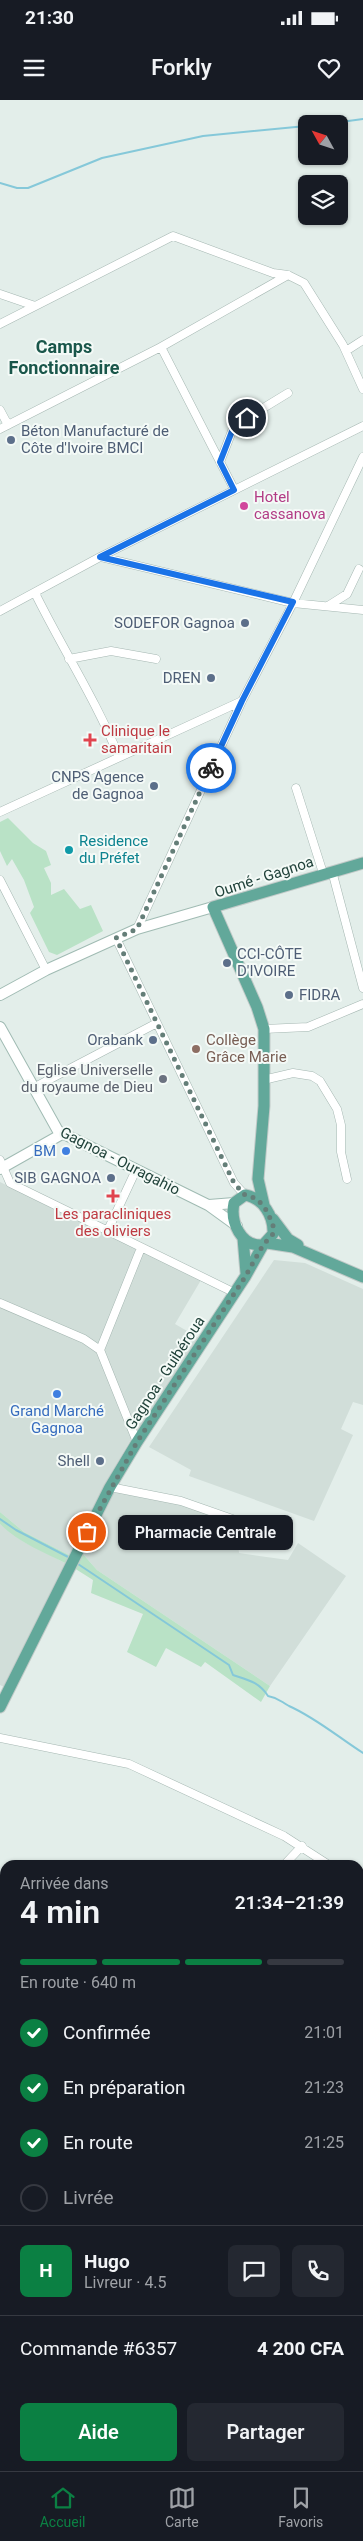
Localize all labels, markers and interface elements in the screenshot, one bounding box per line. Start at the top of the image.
text: 21:30 [25,6,74,29]
icon: menu [20,54,48,82]
icon: heart [315,54,343,82]
text: Forkly [151,55,212,80]
north arrow [298,115,348,165]
map controls [298,115,348,225]
button: layers [298,175,348,225]
district label: Camps Fonctionnaire [8,336,120,378]
pin [226,397,268,439]
icon: home [233,404,261,432]
place label: Béton Manufacturé de Côte d'Ivoire BMCI [21,422,169,457]
marker: Béton Manufacturé de Côte d'Ivoire BMCI [5,434,17,446]
place label: Hotel cassanova [254,488,326,523]
marker: Hotel cassanova [238,500,250,512]
place label: SODEFOR Gagnoa [114,614,235,632]
marker: SODEFOR Gagnoa [239,617,251,629]
place label: DREN [163,669,201,687]
marker: DREN [205,672,217,684]
place label: Clinique le samaritain [101,722,172,757]
marker: Clinique le samaritain [83,733,97,747]
courier [186,743,236,793]
icon: bike [197,754,225,782]
place label: CNPS Agence de Gagnoa [51,768,144,803]
marker: CNPS Agence de Gagnoa [148,780,160,792]
place label: Residence du Préfet [79,832,148,867]
marker: Residence du Préfet [63,844,75,856]
street label: Oumé - Gagnoa [212,853,316,901]
place label: CCI-CÔTE D'IVOIRE [237,945,303,980]
marker: CCI-CÔTE D'IVOIRE [221,957,233,969]
place label: FIDRA [299,986,340,1004]
marker: FIDRA [283,989,295,1001]
place label: Orabank [87,1031,143,1049]
place label: Collège Grâce Marie [206,1031,287,1066]
marker: Orabank [147,1034,159,1046]
marker: Collège Grâce Marie [190,1043,202,1055]
place label: Eglise Universelle du royaume de Dieu [21,1061,153,1096]
marker: Eglise Universelle du royaume de Dieu [157,1073,169,1085]
street label: Gagnoa - Ouragahio [57,1123,183,1199]
place label: BM [34,1142,56,1160]
marker: BM [60,1145,72,1157]
place label: SIB GAGNOA [14,1169,101,1187]
marker: SIB GAGNOA [105,1172,117,1184]
marker: Les paracliniques des oliviers [106,1189,120,1203]
place label: Les paracliniques des oliviers [55,1205,171,1240]
street label: Gagnoa - Guibéroua [122,1313,208,1433]
marker: Grand Marché Gagnoa [51,1388,63,1400]
place label: Grand Marché Gagnoa [10,1402,104,1437]
place label: Shell [58,1452,90,1470]
marker: Shell [94,1455,106,1467]
pin [66,1511,108,1553]
callout: Pharmacie Centrale [117,1514,292,1550]
icon: bag [73,1518,101,1546]
text: Pharmacie Centrale [135,1523,276,1542]
text: Arrivée dans [20,1874,109,1893]
text: 21:34–21:39 [235,1891,344,1914]
text: 4 min [20,1893,100,1931]
text: En route · 640 m [20,1973,136,1992]
icon: check [20,2019,48,2047]
text: Confirmée [63,2021,150,2044]
text: 21:01 [304,2023,344,2042]
icon: check [20,2074,48,2102]
text: En préparation [63,2076,186,2099]
text: 21:23 [304,2078,344,2097]
icon: check [20,2129,48,2157]
text: En route [63,2131,133,2154]
text: 21:25 [304,2133,344,2152]
text: Livrée [63,2186,113,2209]
button: chat [228,2245,280,2297]
button: phone [292,2245,344,2297]
text: Hugo [84,2250,130,2273]
text: H [39,2259,53,2282]
text: Livreur · 4.5 [84,2273,167,2292]
text: Commande #6357 [20,2337,177,2360]
text: 4 200 CFA [257,2337,344,2360]
button: Aide [20,2403,177,2461]
button: Partager [187,2403,344,2461]
tab: Accueil [40,2484,85,2530]
tab: Carte [165,2484,199,2530]
tab: Favoris [278,2484,323,2530]

